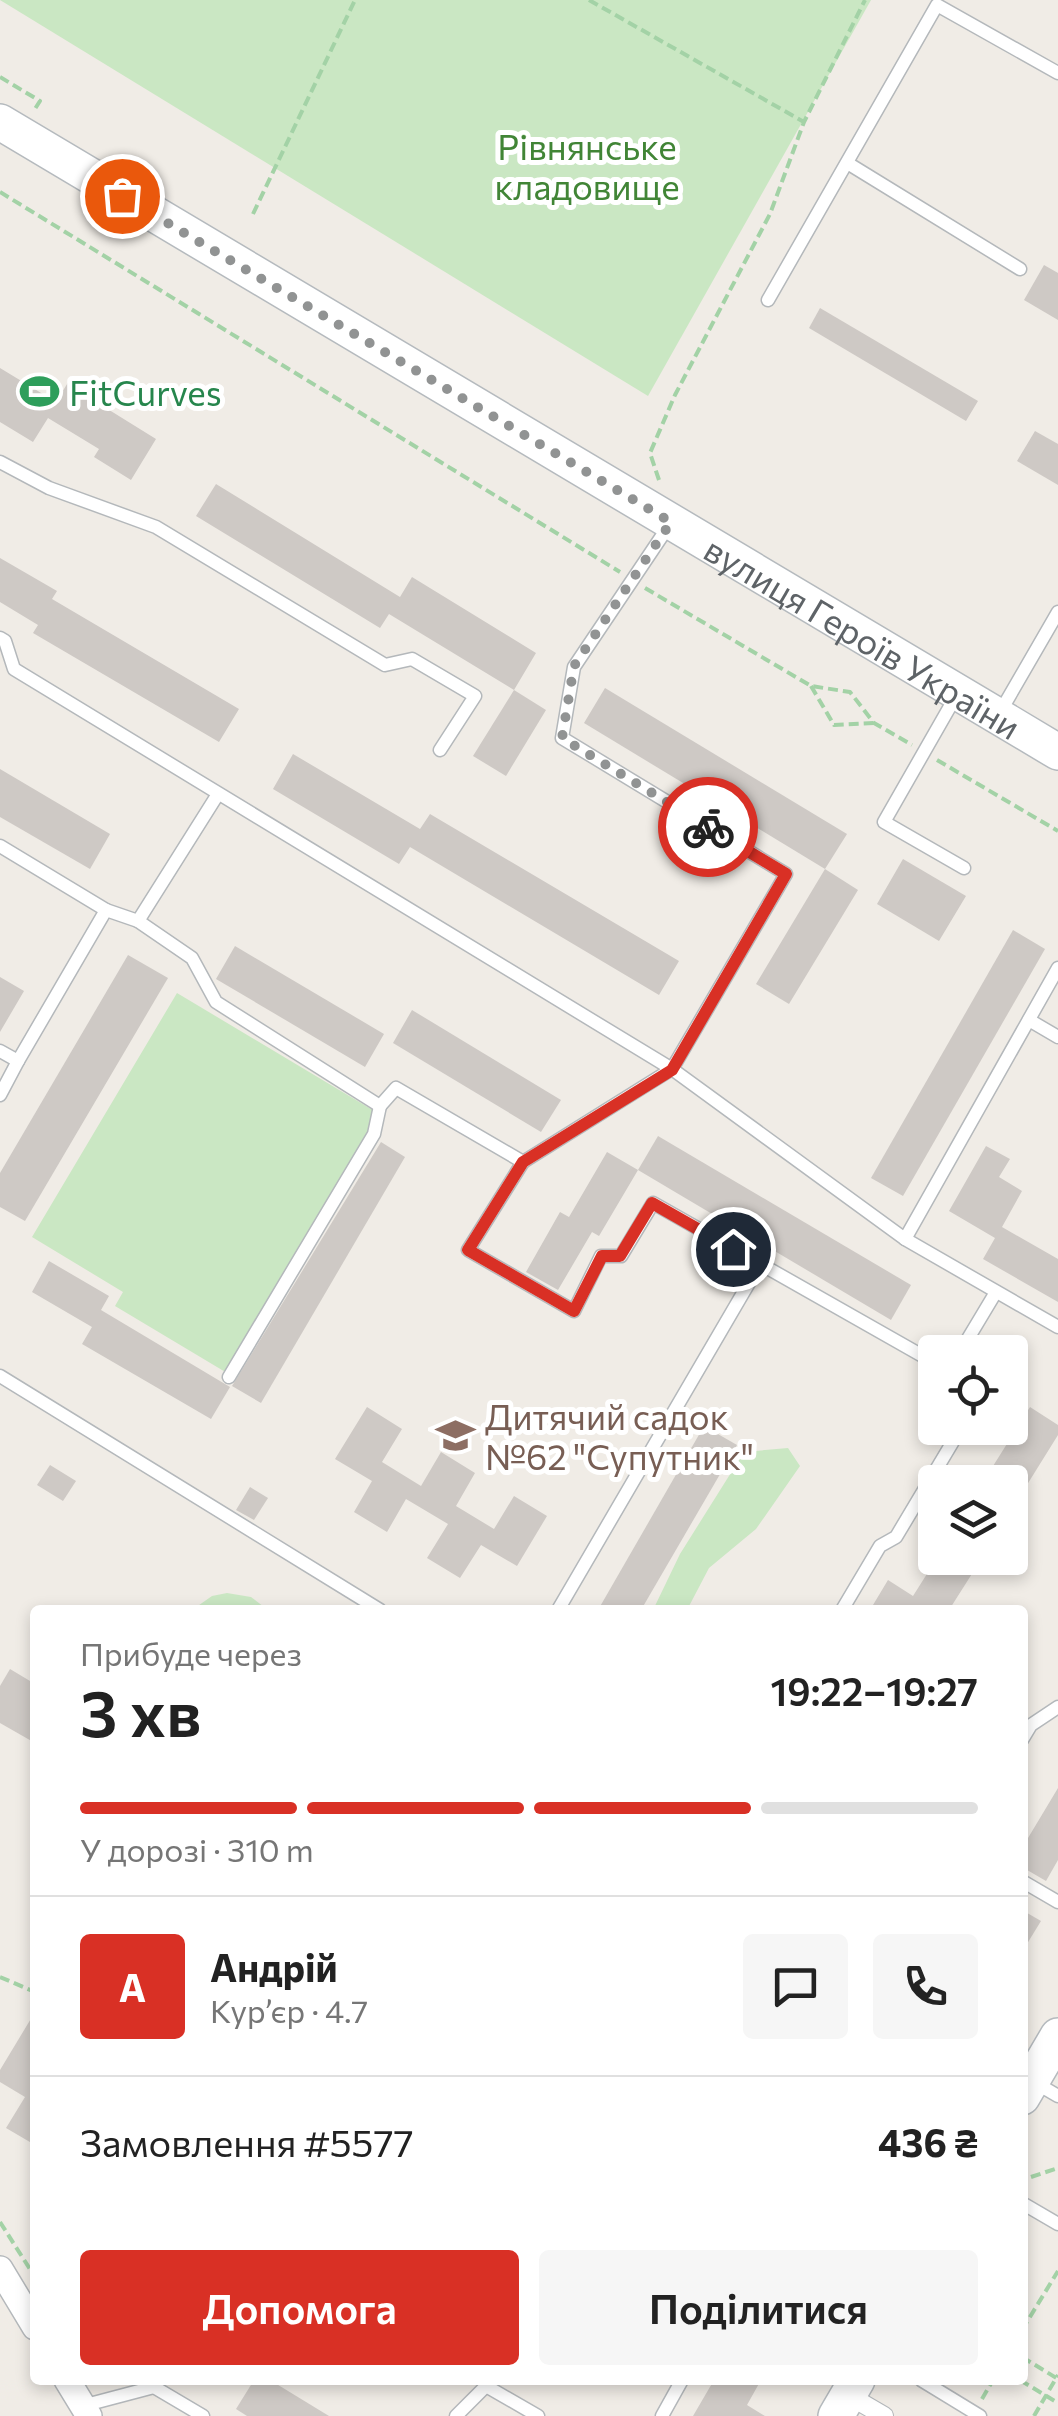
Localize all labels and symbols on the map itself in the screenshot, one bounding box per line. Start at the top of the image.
park label: Рівнянське кладовище [494,124,680,207]
pin [80,154,165,239]
sports icon: FitCurves [18,370,60,412]
place label: FitCurves [69,370,222,413]
street label: вулиця Героїв України [698,526,1029,747]
courier [658,777,758,877]
pin [691,1207,776,1292]
place label: Дитячий садок №62 "Супутник" [485,1394,754,1477]
school or university icon: Дитячий садок №62 "Супутник" [434,1414,476,1456]

